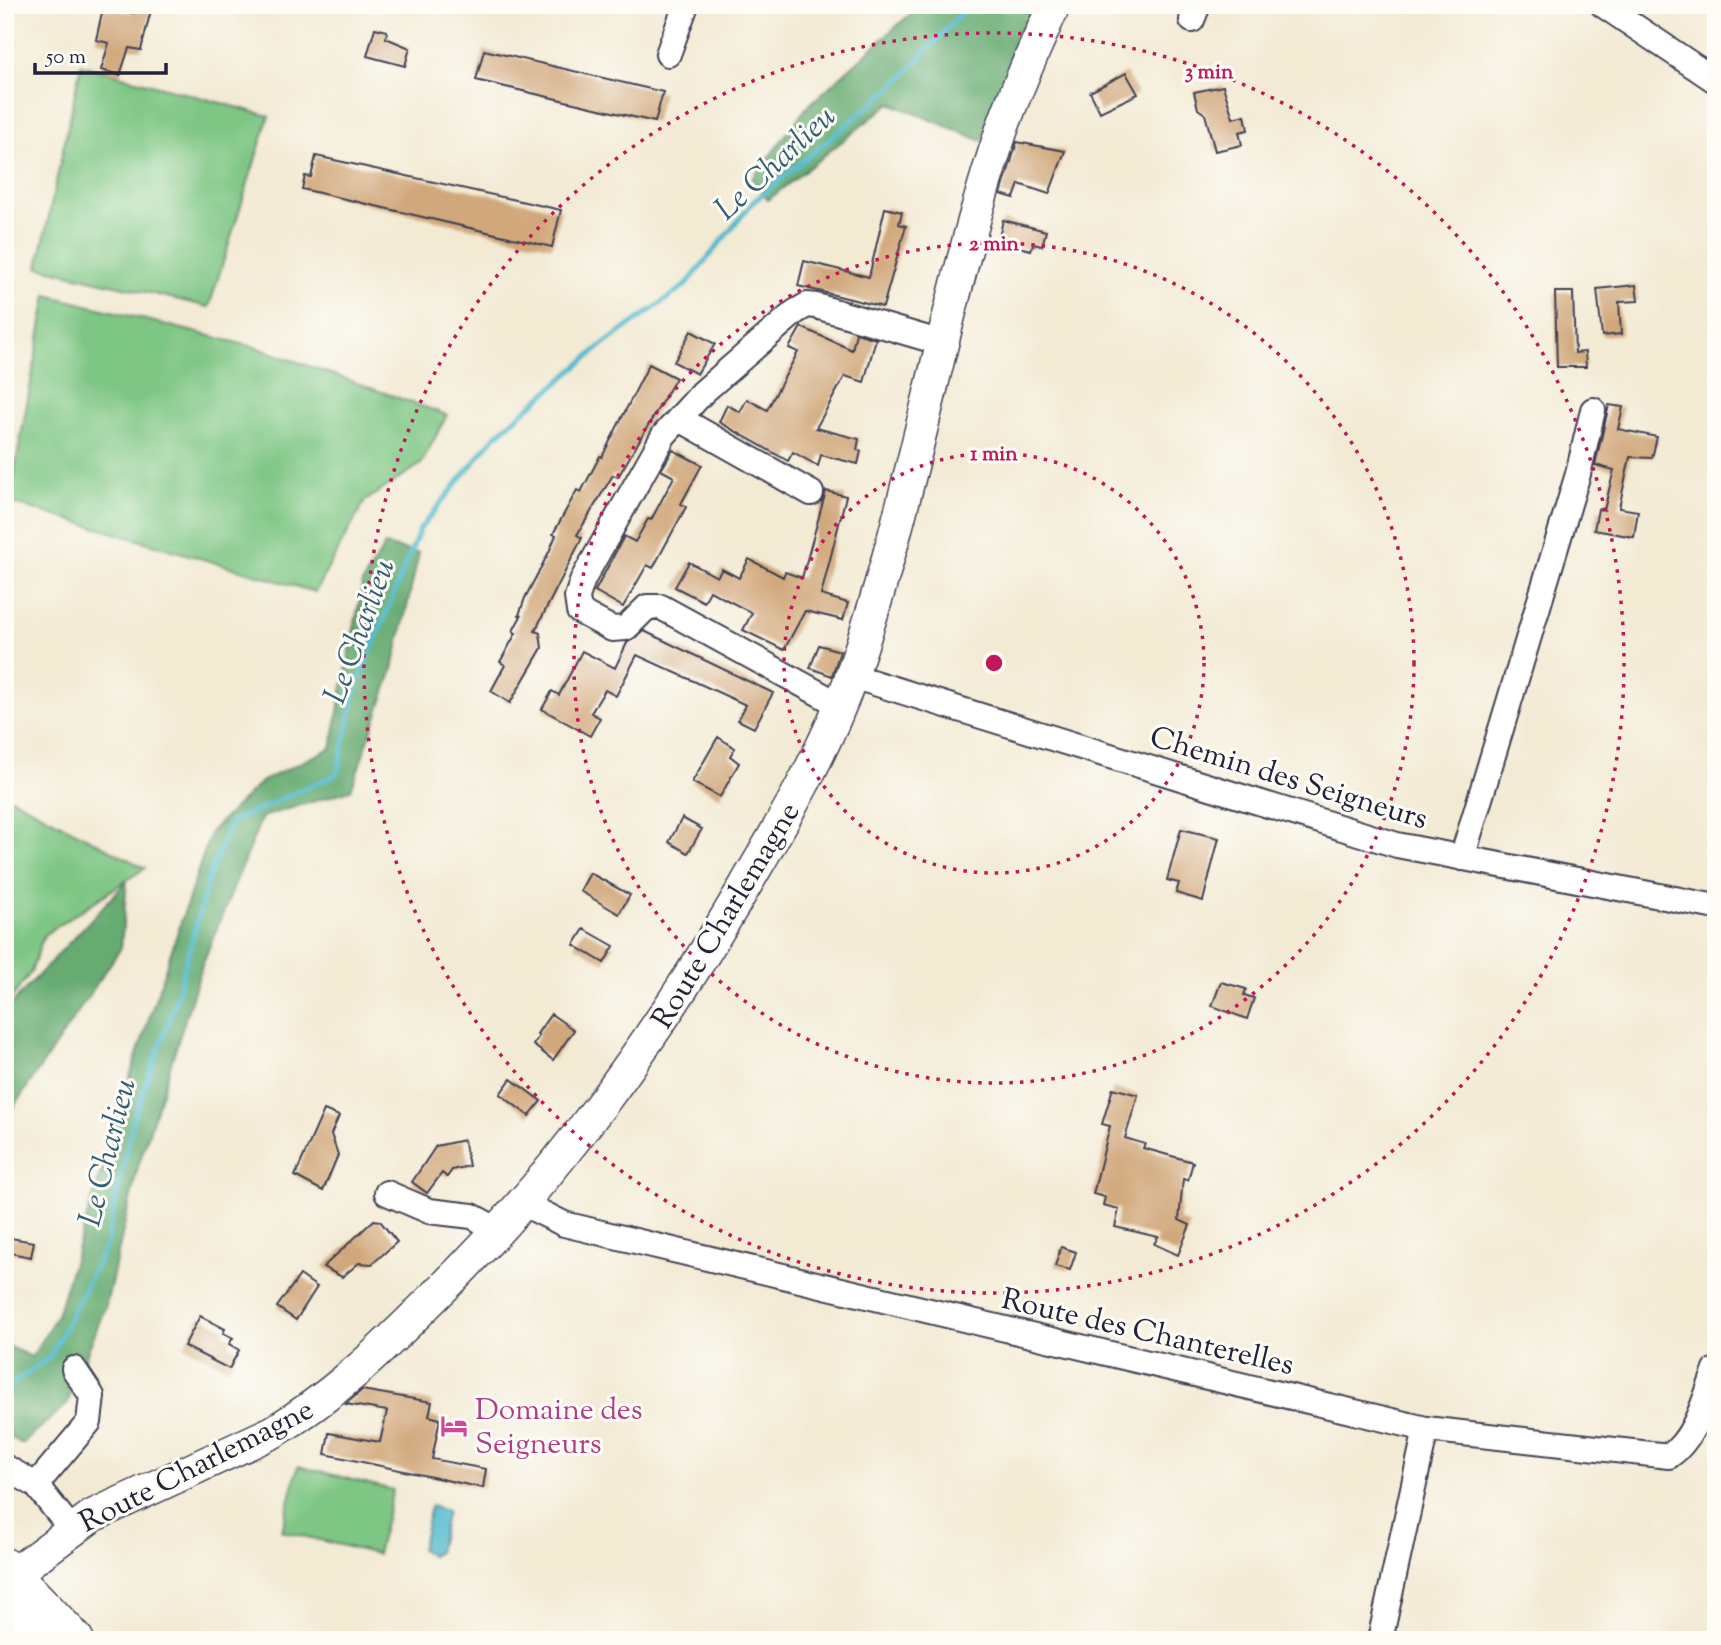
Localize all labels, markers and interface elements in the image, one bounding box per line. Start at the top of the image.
scale bar [35,32,166,76]
text: 50 m [45,43,86,73]
text: 3 min [1185,58,1234,88]
water label: Le Charlieu [705,96,847,233]
text: 2 min [969,230,1020,260]
text: 1 min [970,440,1018,470]
water label: Le Charlieu [313,553,408,711]
centre of rings [982,651,1006,675]
street label: Chemin des Seigneurs [1144,717,1432,842]
street label: Route Charlemagne [642,795,812,1038]
water label: Le Charlieu [68,1074,150,1232]
street label: Route des Chanterelles [997,1279,1298,1388]
street label: Route Charlemagne [73,1390,322,1545]
place label: Domaine des Seigneurs [475,1390,643,1467]
hotel icon: Domaine des Seigneurs [439,1411,469,1441]

